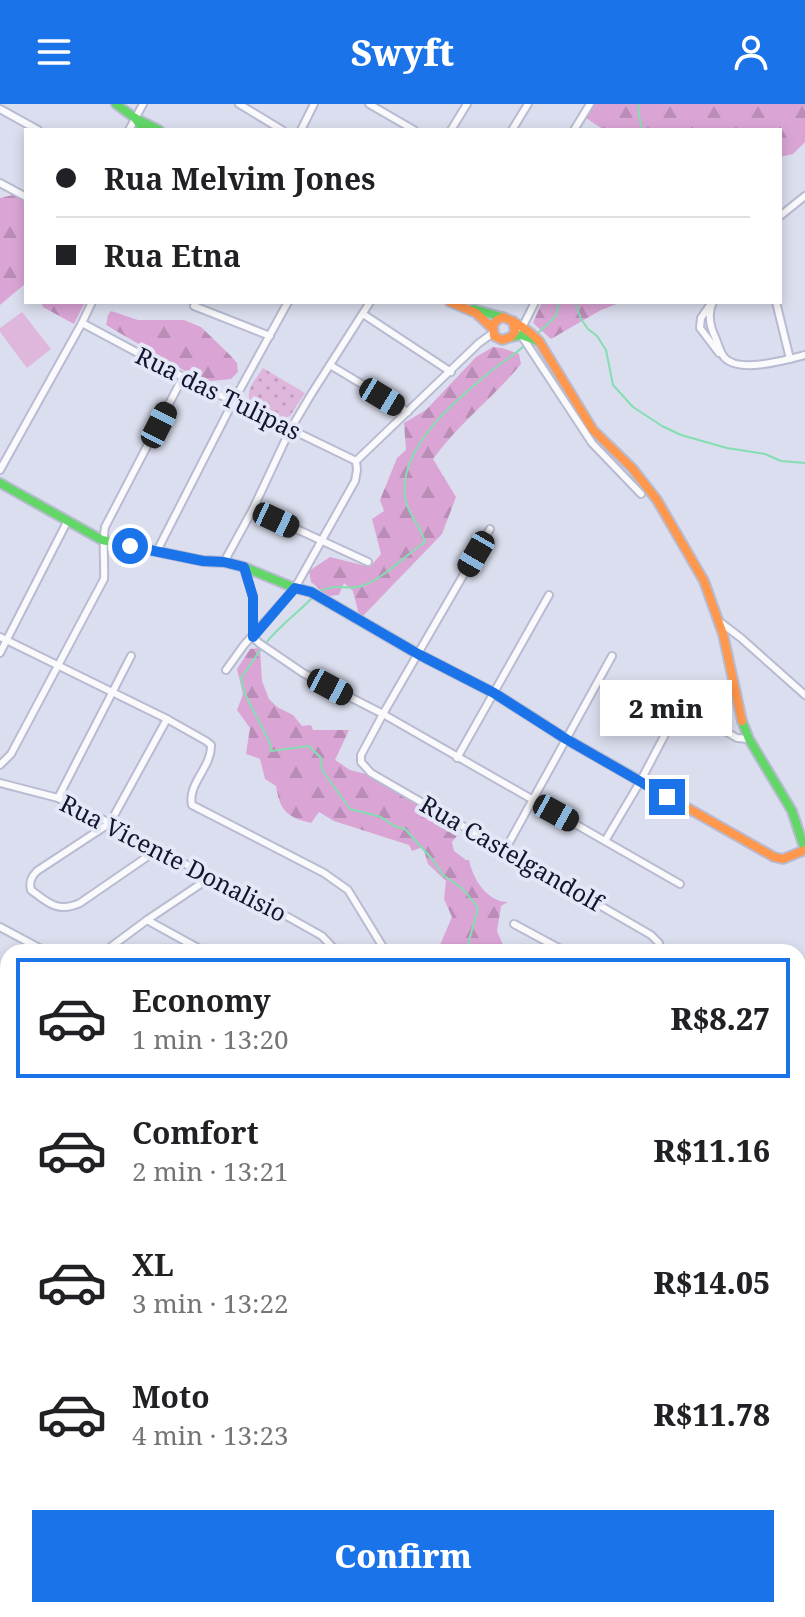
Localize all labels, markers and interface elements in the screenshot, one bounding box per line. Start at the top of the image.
text: Swyft [351,28,454,77]
icon: menu [32,30,76,74]
icon: person [729,30,773,74]
text: Rua Melvim Jones [104,158,375,199]
text: Rua Etna [104,235,241,276]
street label: Rua das Tulipas [130,338,307,447]
car [355,374,409,420]
car [137,398,181,452]
car [249,499,303,541]
car [454,527,498,581]
route start [112,528,148,564]
car [303,665,357,709]
callout: 2 min [601,681,733,737]
text: 2 min [629,690,703,726]
route end [649,779,685,815]
street label: Rua Vicente Donalisio [55,786,293,929]
street label: Rua Castelgandolf [415,787,611,919]
car [529,791,583,835]
text: Economy [132,980,271,1021]
icon: car [36,982,108,1054]
text: R$8.27 [671,998,770,1039]
text: 1 min · 13:20 [132,1021,289,1057]
text: Comfort [132,1112,259,1153]
icon: car [36,1114,108,1186]
text: R$11.16 [654,1130,770,1171]
text: 2 min · 13:21 [132,1153,289,1189]
text: XL [132,1244,174,1285]
icon: car [36,1246,108,1318]
text: R$14.05 [654,1262,770,1303]
text: 3 min · 13:22 [132,1285,289,1321]
text: Moto [132,1376,210,1417]
icon: car [36,1378,108,1450]
text: R$11.78 [654,1394,770,1435]
text: 4 min · 13:23 [132,1417,289,1453]
button: Confirm [32,1510,774,1602]

